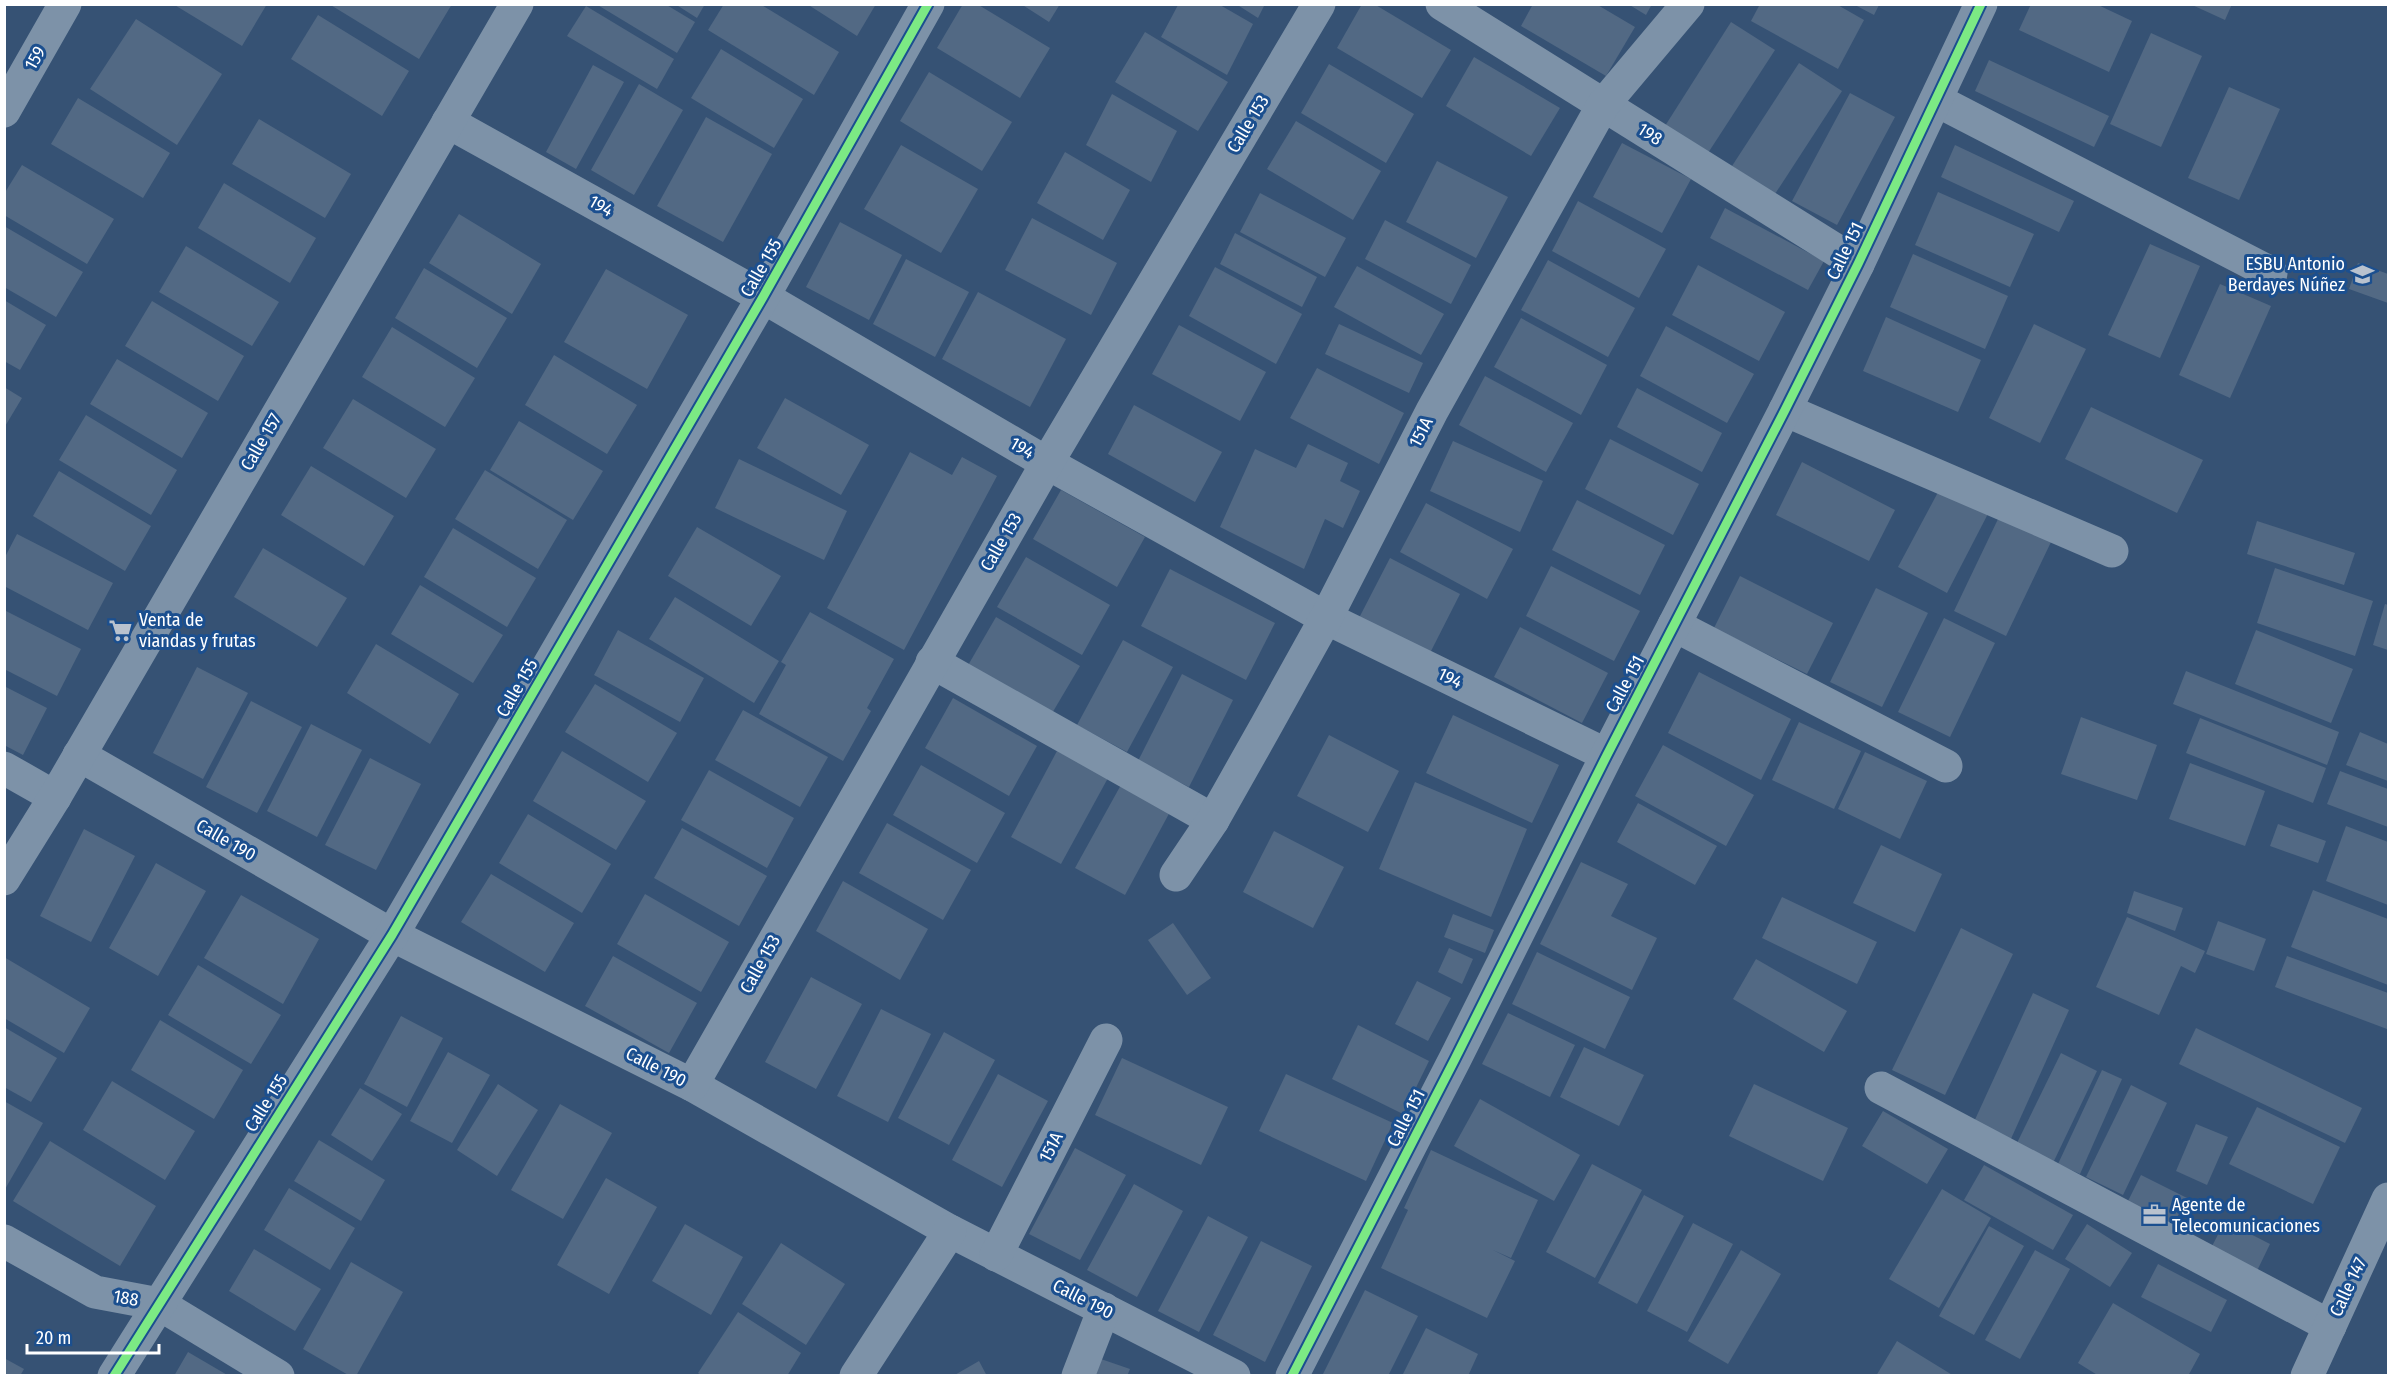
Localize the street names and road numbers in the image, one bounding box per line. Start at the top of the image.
street label: 159 [20,42,50,74]
street label: Calle 153 [1222,91,1274,157]
street label: 198 [1634,118,1666,150]
street label: 194 [585,190,617,222]
street label: Calle 151 [1822,219,1868,283]
street label: Calle 155 [736,235,786,301]
street label: Calle 157 [236,410,286,474]
street label: 151A [1404,413,1438,451]
street label: 194 [1006,432,1038,464]
street label: Calle 153 [976,509,1026,575]
street label: Calle 151 [1601,652,1649,716]
street label: Calle 155 [492,655,542,721]
street label: 194 [1434,663,1466,693]
street label: Calle 190 [192,814,260,866]
street label: Calle 153 [735,931,785,997]
street label: Calle 190 [622,1042,690,1092]
street label: Calle 155 [240,1070,292,1136]
street label: Calle 151 [1382,1086,1430,1150]
street label: 151A [1034,1128,1068,1166]
street label: Calle 147 [2325,1254,2371,1320]
street label: Calle 190 [1049,1274,1117,1324]
street label: 188 [112,1285,140,1311]

